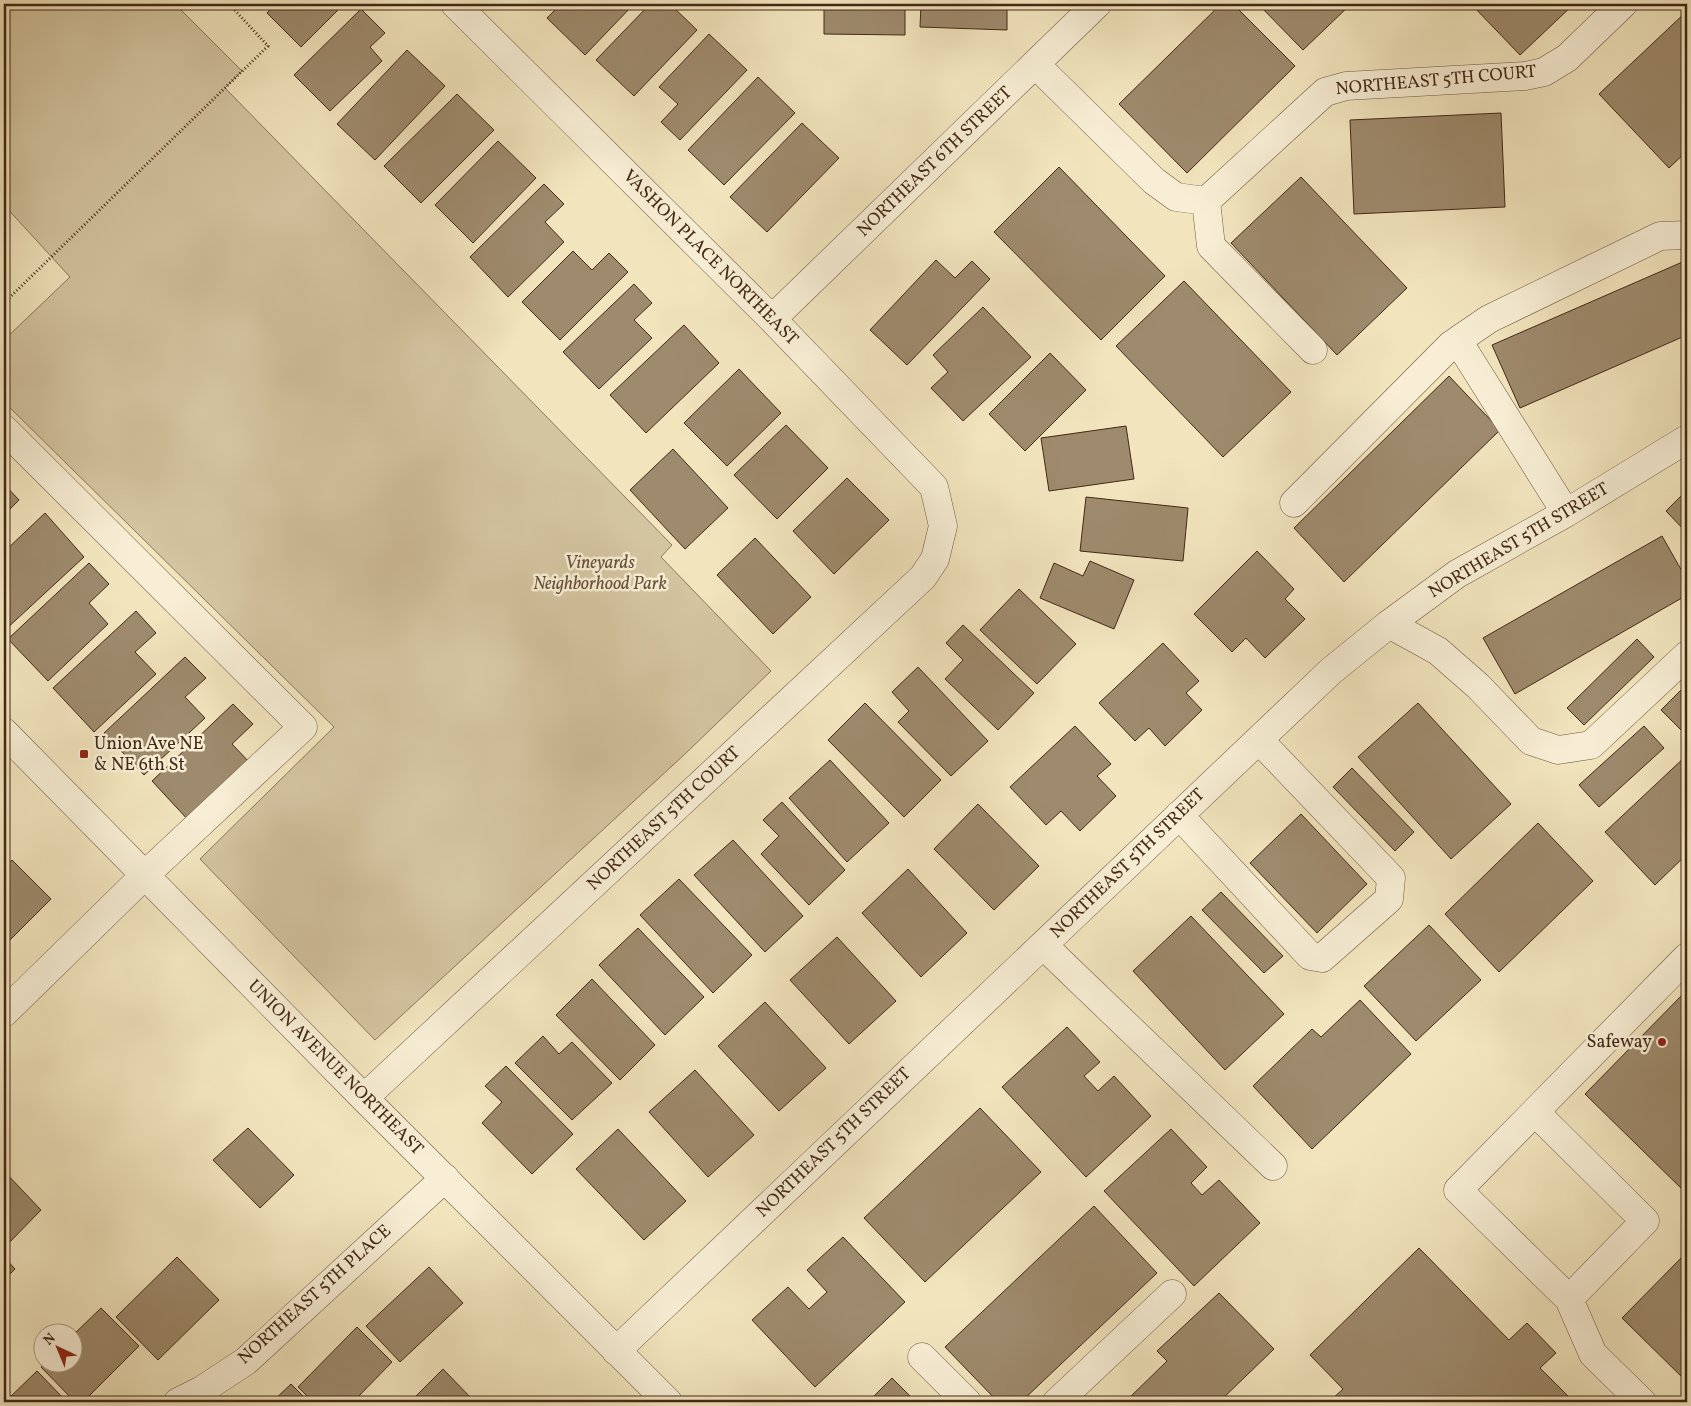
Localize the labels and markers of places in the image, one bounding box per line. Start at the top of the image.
place label: Union Ave NE & NE 6th St [94,732,204,778]
marker: Union Ave NE & NE 6th St [78,748,90,760]
place label: Safeway [1586,1030,1652,1055]
marker: Safeway [1656,1036,1668,1048]

